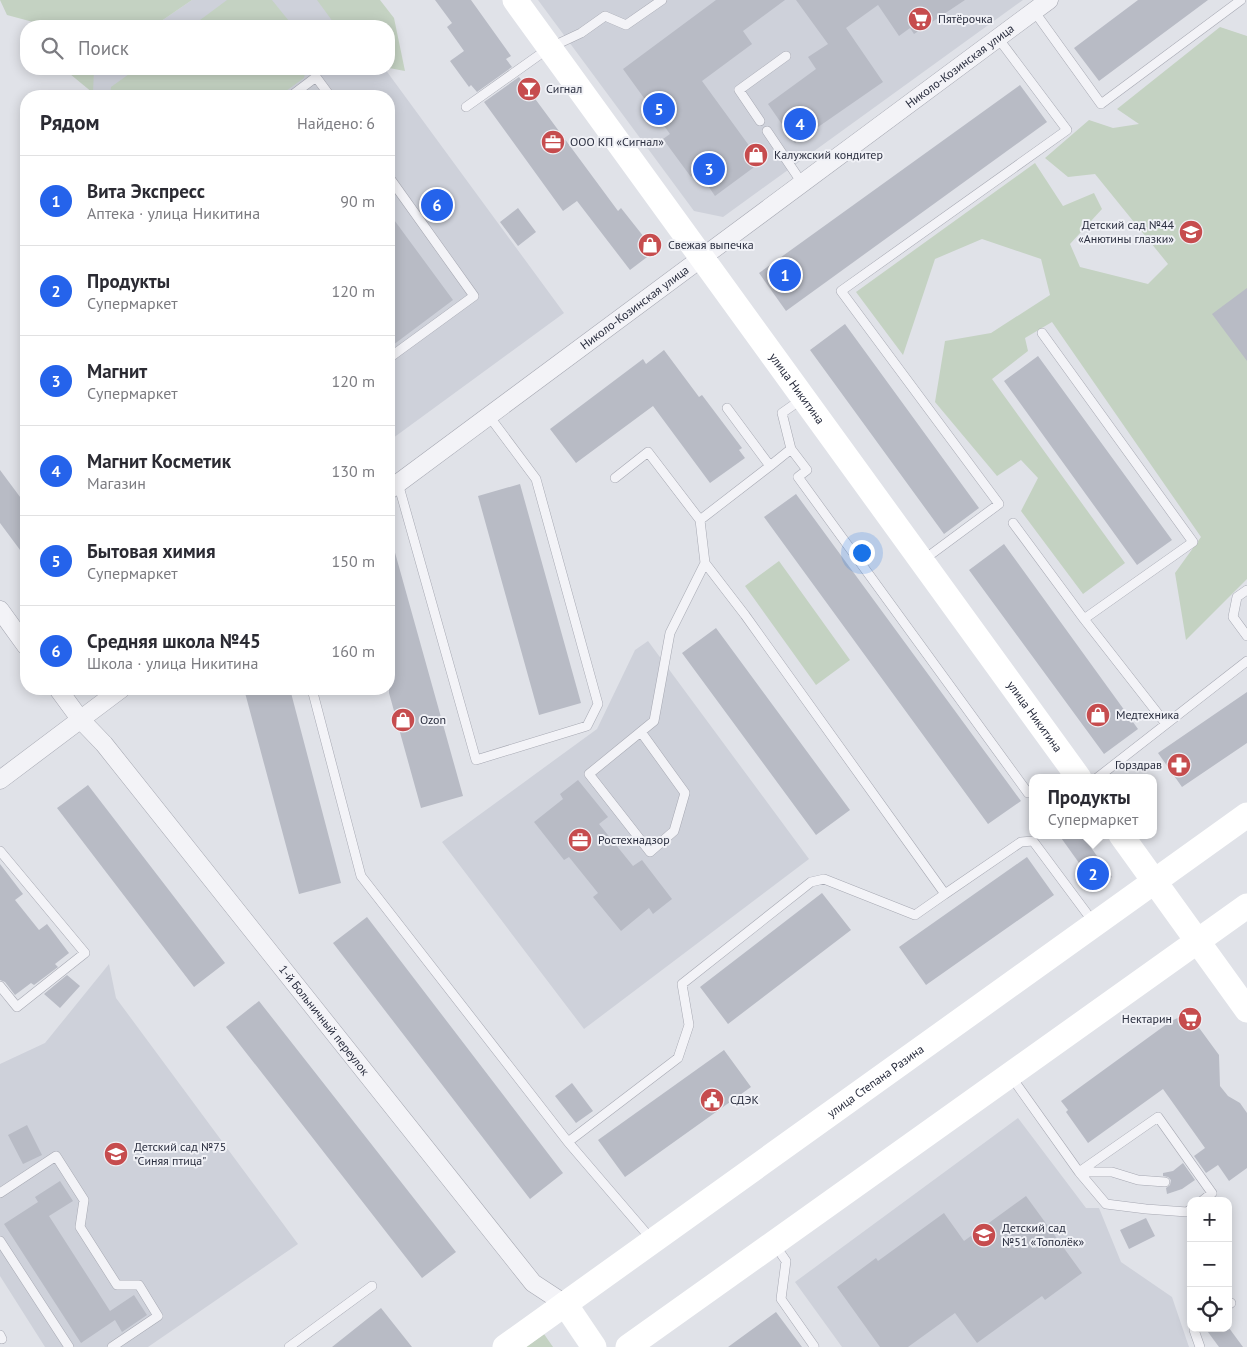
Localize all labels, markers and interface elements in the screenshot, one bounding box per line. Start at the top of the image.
supermarket icon: Пятёрочка [907,6,933,32]
place label: Пятёрочка [938,11,993,26]
search box [20,20,395,75]
street label: Николо-Козинская улица [902,21,1017,111]
icon: search [38,34,66,62]
text: Поиск [78,36,129,60]
bar icon: Сигнал [516,76,542,102]
place label: Сигнал [546,81,582,96]
pin: 5 [643,90,675,128]
pin: 4 [784,105,816,143]
text: Рядом [40,109,99,136]
text: Найдено: 6 [297,113,375,133]
office icon: ООО КП «Сигнал» [540,129,566,155]
place label: ООО КП «Сигнал» [570,134,664,149]
shop icon: Калужский кондитер [743,142,769,168]
place label: Калужский кондитер [774,147,883,162]
pin: 3 [693,150,725,188]
text: Вита Экспресс [87,179,205,203]
pin: 6 [421,186,453,224]
text: 1 [51,191,61,211]
text: 90 m [340,191,375,211]
text: Аптека · улица Никитина [87,203,260,223]
place label: Детский сад №44 «Анютины глазки» [1078,217,1174,246]
school or university icon: Детский сад №44 «Анютины глазки» [1178,219,1204,245]
shop icon: Свежая выпечка [637,232,663,258]
place label: Свежая выпечка [668,237,754,252]
pin: 1 [769,256,801,294]
street label: Николо-Козинская улица [577,262,692,352]
text: Продукты [87,269,170,293]
text: 2 [51,281,61,301]
text: 120 m [332,281,375,301]
text: Супермаркет [87,293,178,313]
street label: улица Никитина [766,350,828,427]
text: Магнит [87,359,147,383]
text: 3 [51,371,61,391]
text: 120 m [332,371,375,391]
text: Супермаркет [87,383,178,403]
text: Магнит Косметик [87,449,231,473]
text: 4 [51,461,61,481]
text: 130 m [332,461,375,481]
text: Магазин [87,473,146,493]
text: Бытовая химия [87,539,215,563]
your location [849,540,875,566]
text: 5 [51,551,61,571]
text: 150 m [332,551,375,571]
text: Супермаркет [87,563,178,583]
text: Средняя школа №45 [87,629,261,653]
text: 6 [51,641,61,661]
text: 160 m [332,641,375,661]
text: Школа · улица Никитина [87,653,258,673]
street label: улица Никитина [1004,678,1066,755]
shop icon: Медтехника [1085,702,1111,728]
shop icon: Ozon [390,707,416,733]
place label: Медтехника [1116,707,1179,722]
place label: Ozon [420,712,446,727]
pharmacy icon: Горздрав [1166,752,1192,778]
place label: Горздрав [1115,757,1162,772]
popup [1029,774,1157,839]
text: Продукты [1048,785,1131,809]
text: Супермаркет [1048,809,1138,829]
office icon: Ростехнадзор [567,827,593,853]
place label: Ростехнадзор [598,832,670,847]
pin: 2 [1077,855,1109,893]
street label: 1-й Больничный переулок [276,962,373,1078]
supermarket icon: Нектарин [1177,1006,1203,1032]
place label: Нектарин [1122,1011,1172,1026]
street label: улица Степана Разина [824,1041,927,1121]
public building icon: СДЭК [699,1087,725,1113]
place label: СДЭК [730,1092,759,1107]
place label: Детский сад №75 "Синяя птица" [134,1139,226,1168]
school or university icon: Детский сад №75 "Синяя птица" [103,1141,129,1167]
map controls [1187,1197,1232,1332]
button: + [1187,1197,1232,1242]
place label: Детский сад №51 «Тополёк» [1002,1220,1085,1249]
school or university icon: Детский сад №51 «Тополёк» [971,1222,997,1248]
button: − [1187,1242,1232,1287]
button: locate [1187,1287,1232,1332]

